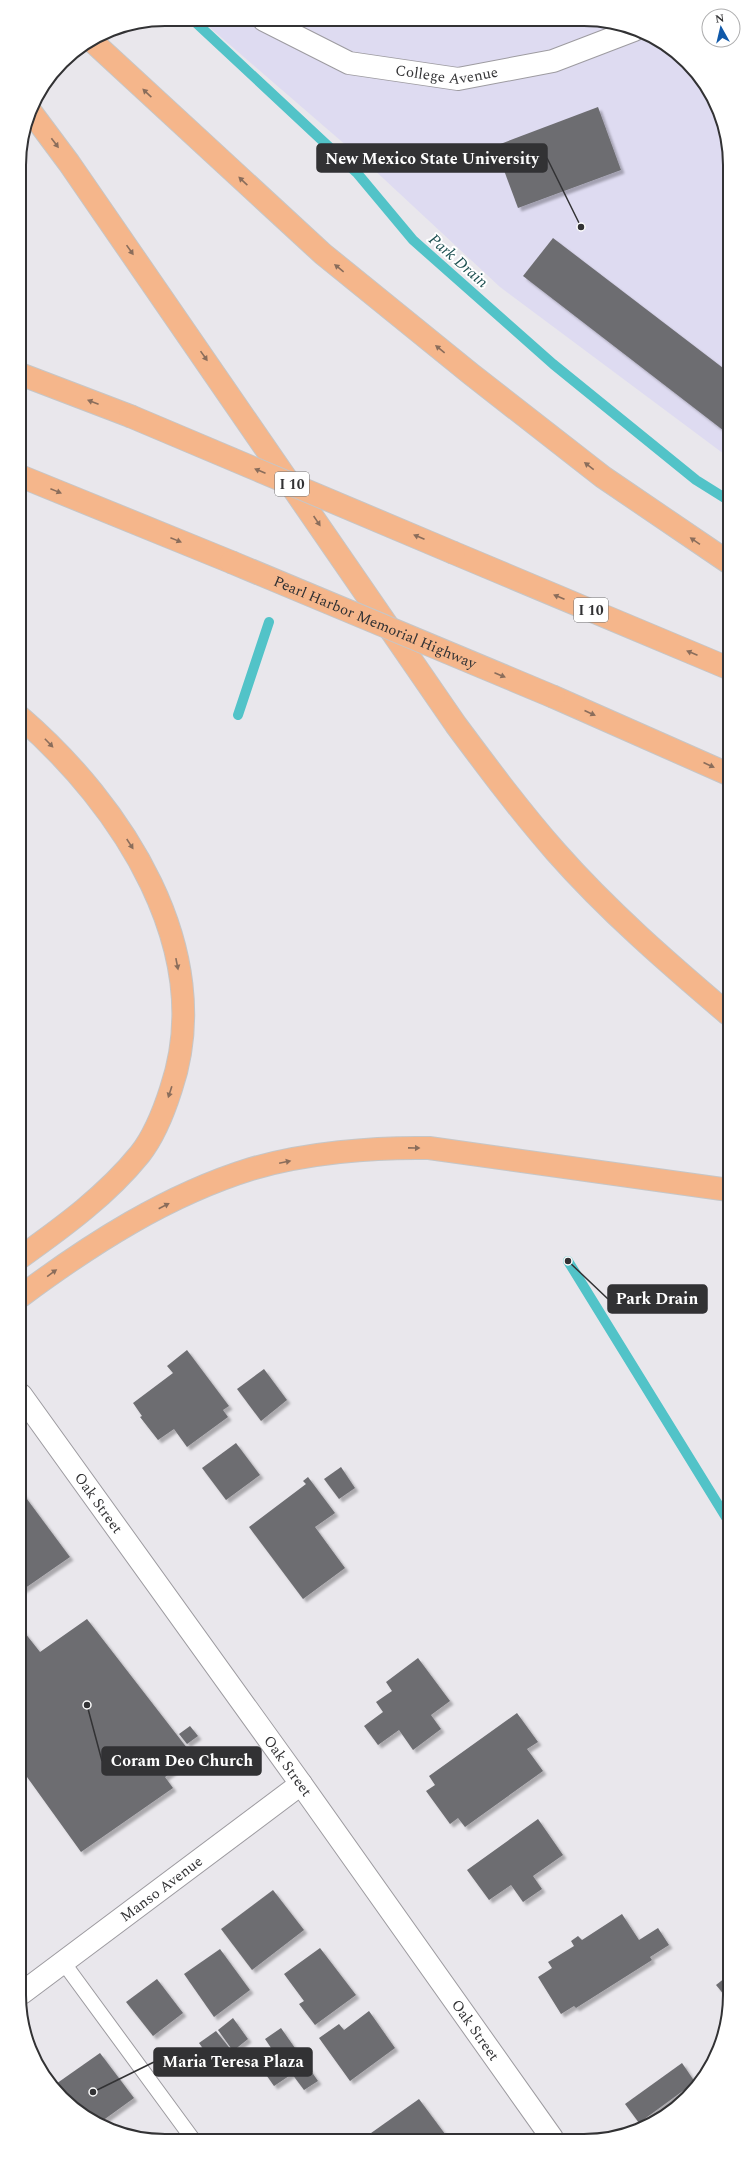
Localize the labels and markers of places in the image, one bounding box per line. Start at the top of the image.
callout: New Mexico State University [317,144,547,172]
callout: Park Drain [608,1285,707,1313]
callout: Coram Deo Church [102,1747,261,1775]
callout: Maria Teresa Plaza [154,2048,312,2076]

